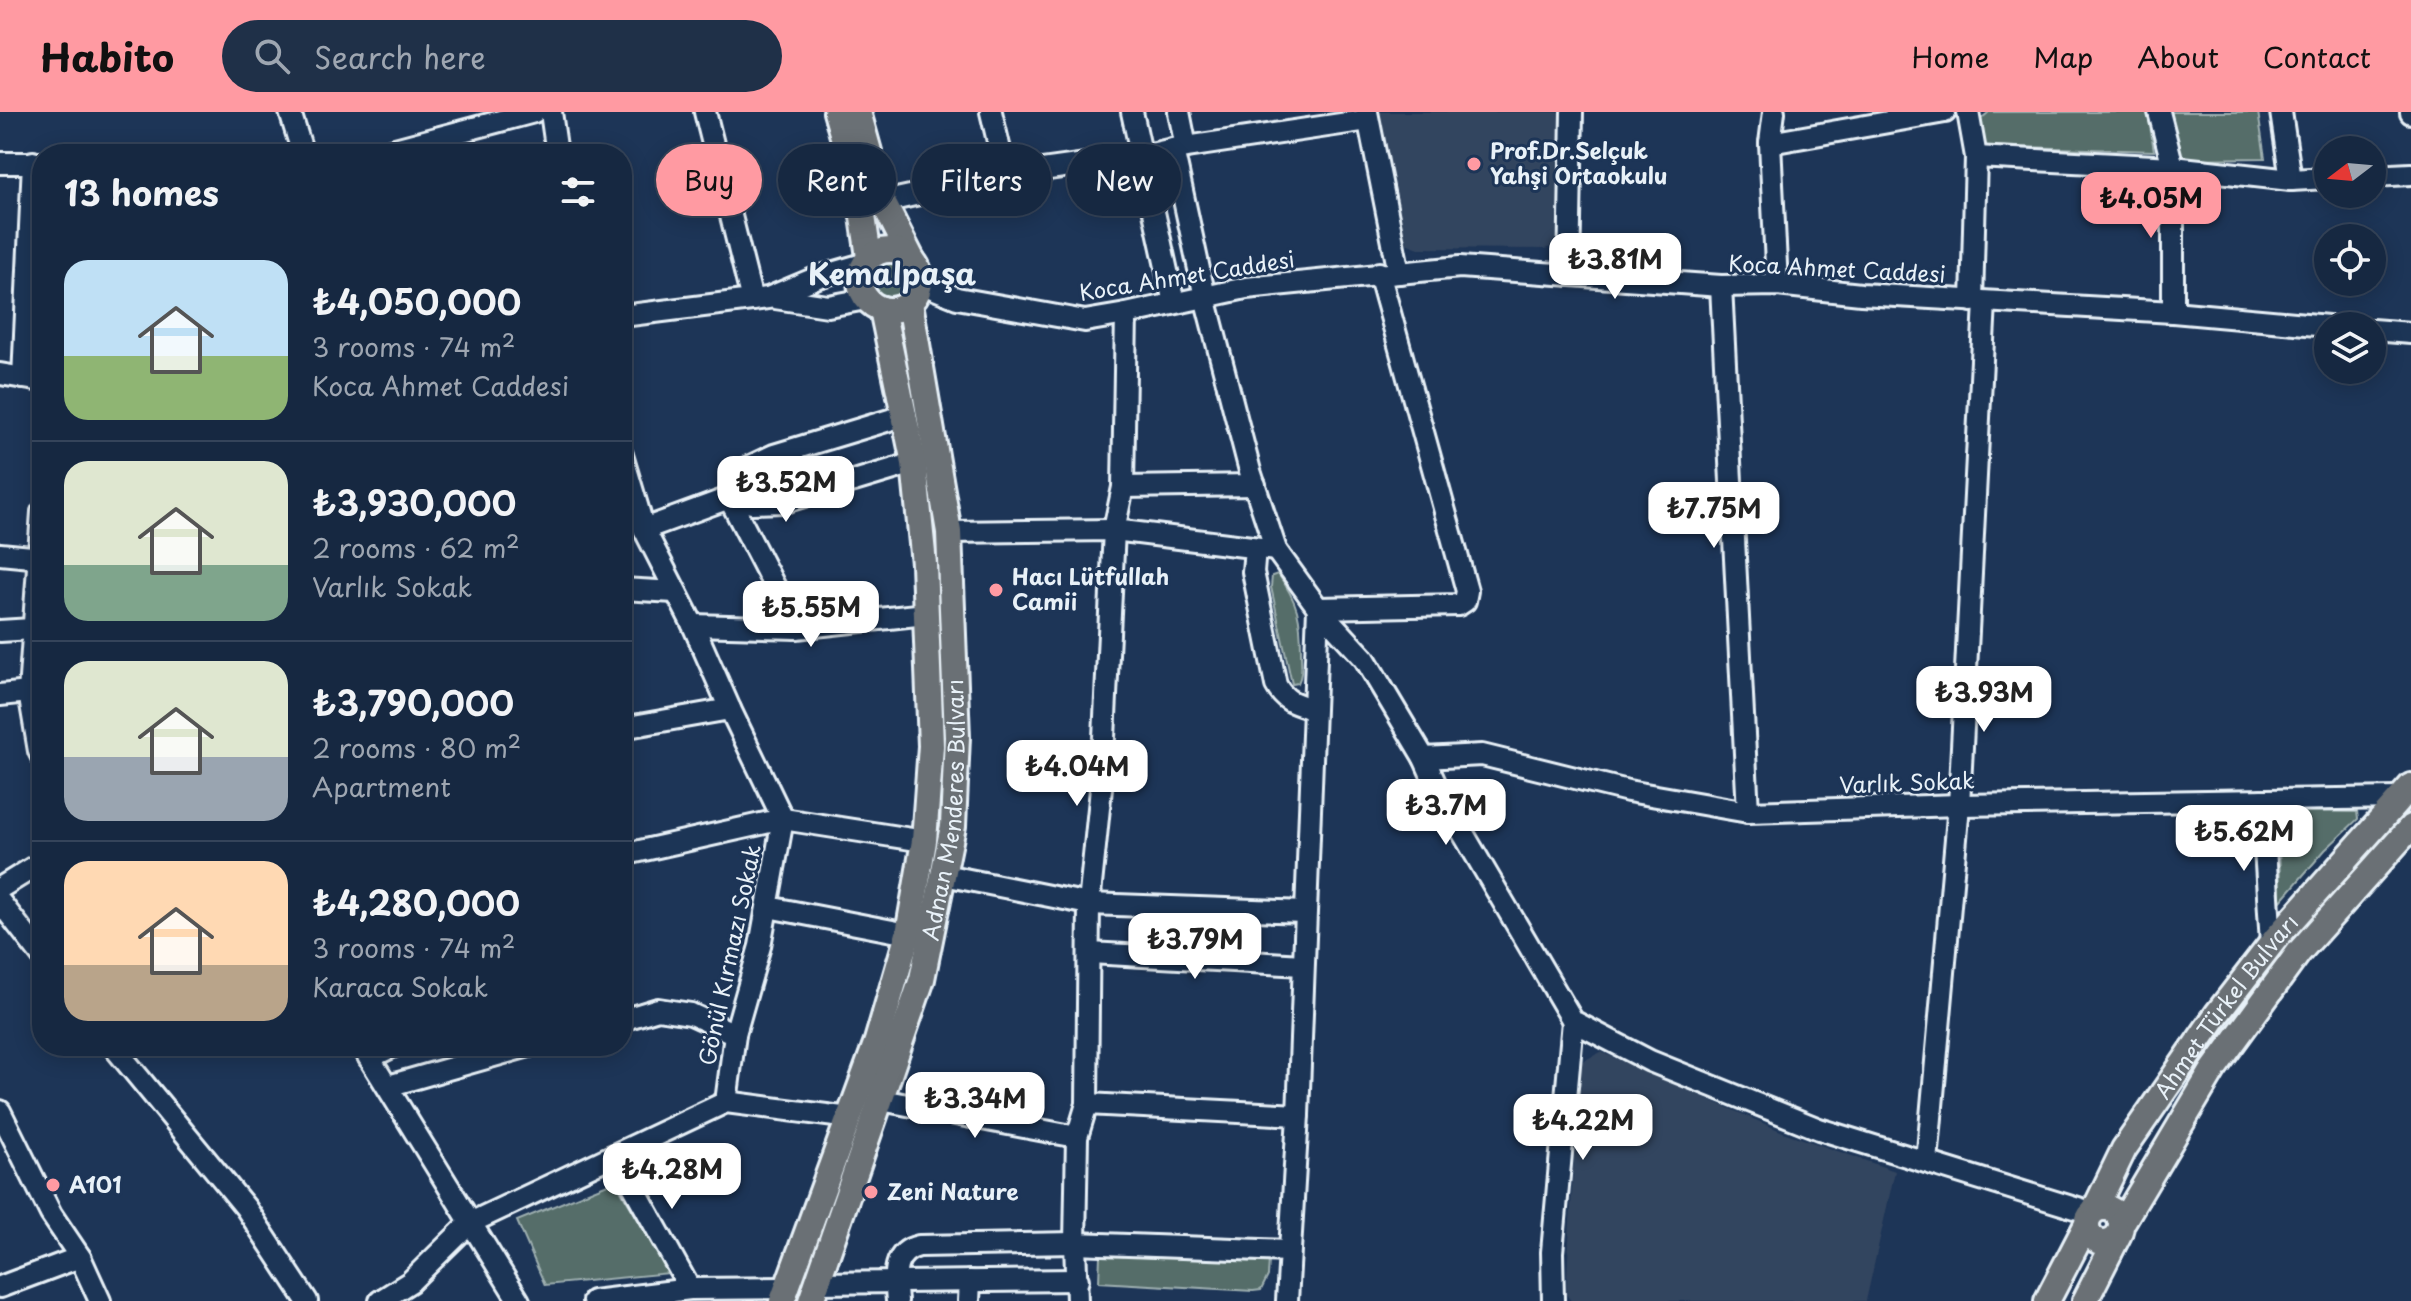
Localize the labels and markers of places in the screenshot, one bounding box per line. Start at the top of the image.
place label: Prof.Dr.Selçuk Yahşi Ortaokulu [1490,133,1667,191]
marker: Prof.Dr.Selçuk Yahşi Ortaokulu [1465,155,1483,173]
pin: ₺4.05M [2086,172,2216,240]
pin: ₺3.81M [1550,233,1680,301]
pin: ₺3.52M [721,456,851,524]
pin: ₺7.75M [1649,482,1779,550]
place label: Hacı Lütfullah Camii [1012,559,1169,617]
pin: ₺5.55M [746,581,876,649]
marker: Hacı Lütfullah Camii [987,581,1005,599]
pin: ₺3.93M [1919,666,2049,734]
pin: ₺4.04M [1012,740,1142,808]
pin: ₺3.7M [1390,779,1502,847]
pin: ₺5.62M [2179,805,2309,873]
pin: ₺3.79M [1130,913,1260,981]
pin: ₺3.34M [910,1072,1040,1140]
pin: ₺4.22M [1518,1094,1648,1162]
pin: ₺4.28M [607,1143,737,1211]
place label: A101 [69,1167,121,1200]
place label: Zeni Nature [887,1174,1019,1207]
marker: A101 [44,1176,62,1194]
marker: Zeni Nature [862,1183,880,1201]

